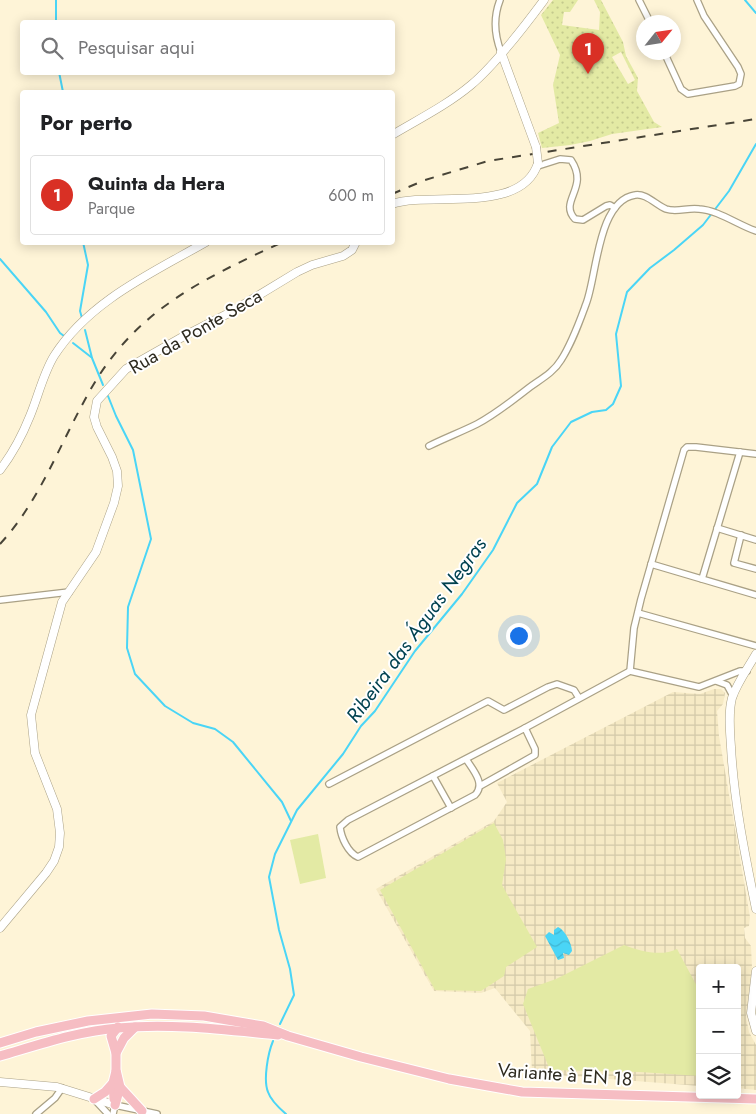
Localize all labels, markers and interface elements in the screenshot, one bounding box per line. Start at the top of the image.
north arrow [636,15,681,60]
search box [20,20,395,75]
pin: 1 [572,33,604,74]
icon: search [38,34,66,62]
text: Pesquisar aqui [78,34,195,61]
text: Por perto [40,108,132,138]
text: Quinta da Hera [88,170,225,197]
text: 1 [53,184,61,207]
text: 600 m [328,184,374,207]
text: Parque [88,197,135,220]
street label: Rua da Ponte Seca [124,282,267,381]
water label: Ribeira das Águas Negras [339,532,494,729]
your location [506,623,532,649]
map controls [696,964,741,1099]
button: + [696,964,741,1009]
button: − [696,1009,741,1054]
button: layers [696,1054,741,1099]
street label: Variante à EN 18 [497,1056,633,1093]

